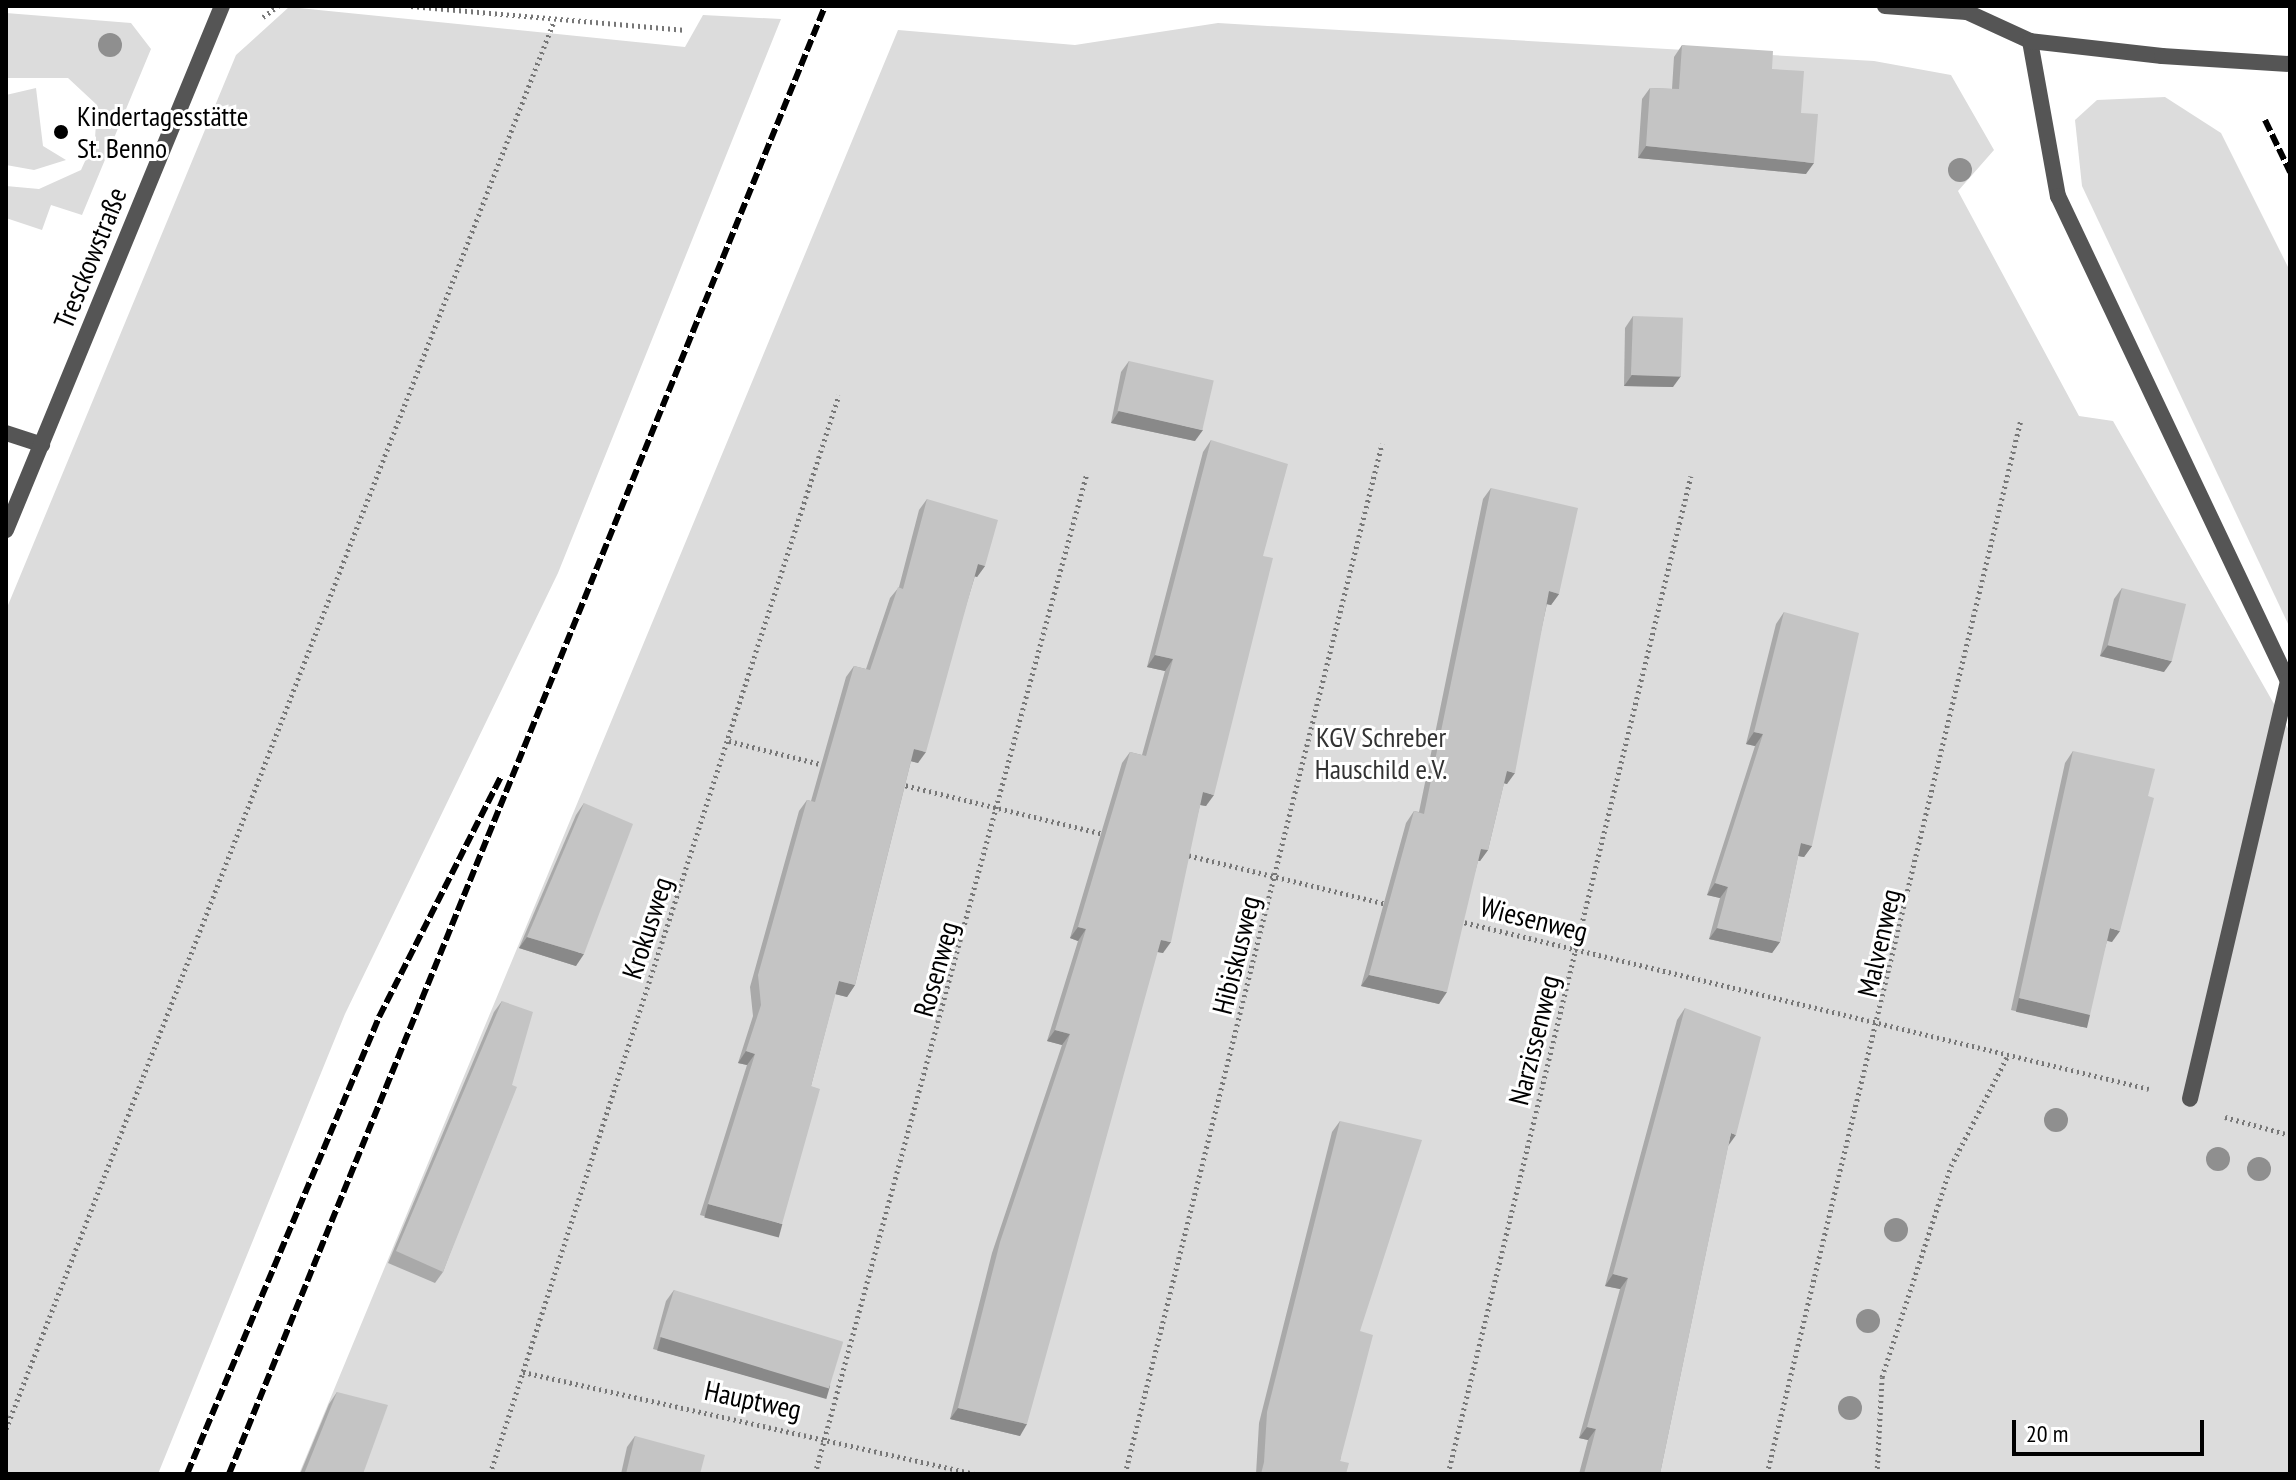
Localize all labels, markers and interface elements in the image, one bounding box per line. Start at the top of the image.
place label: Kindertagesstätte St. Benno [77,99,248,165]
marker: Kindertagesstätte St. Benno [52,123,70,141]
street label: Tresckowstraße [47,183,133,333]
park label: KGV Schreber Hauschild e.V. [1315,720,1447,786]
street label: Krokusweg [615,873,679,983]
street label: Malvenweg [1850,886,1908,1000]
street label: Wiesenweg [1477,889,1591,949]
street label: Hibiskusweg [1205,892,1267,1018]
street label: Rosenweg [906,918,966,1020]
street label: Narzissenweg [1502,972,1566,1108]
street label: Hauptweg [702,1373,804,1427]
scale bar [2016,1404,2208,1454]
text: 20 m [2026,1418,2068,1449]

